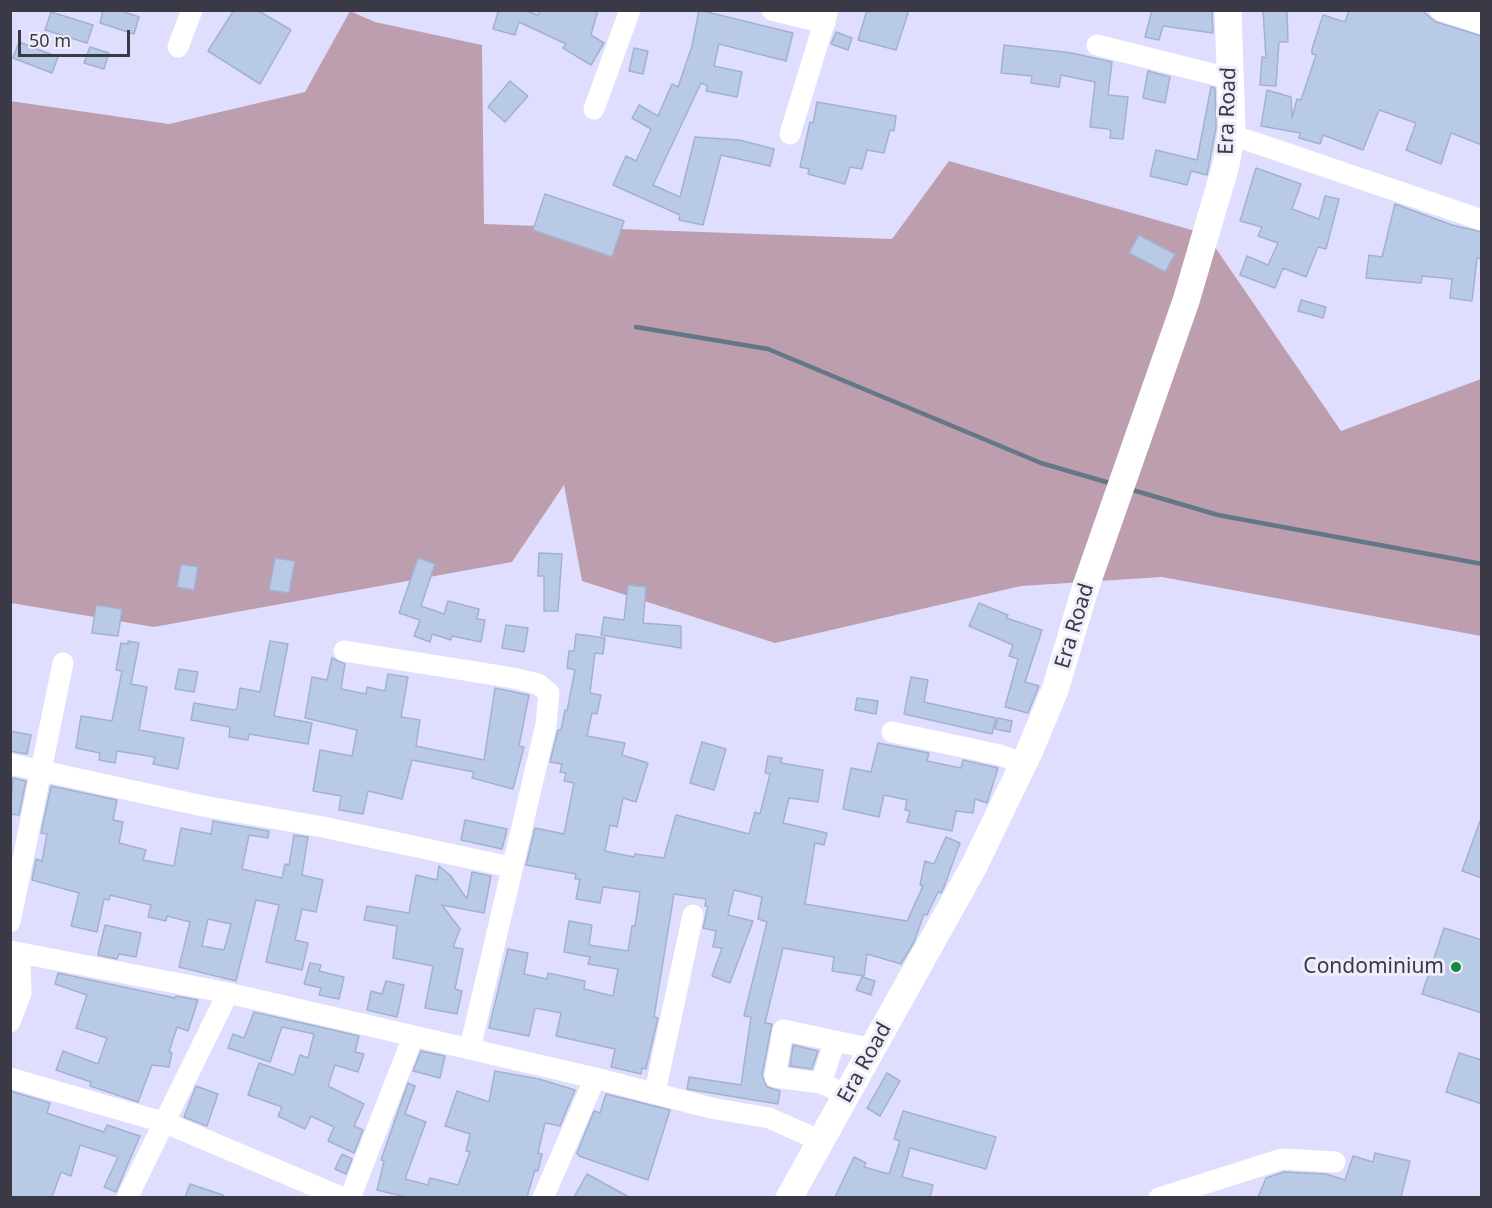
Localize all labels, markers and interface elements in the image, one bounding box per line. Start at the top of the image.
scale bar [21,18,134,56]
text: 50 m [29,28,71,52]
street label: Era Road [1214,67,1242,155]
street label: Era Road [1050,580,1100,672]
place label: Condominium [1303,954,1444,980]
marker: Condominium [1449,960,1463,974]
street label: Era Road [833,1019,897,1107]

